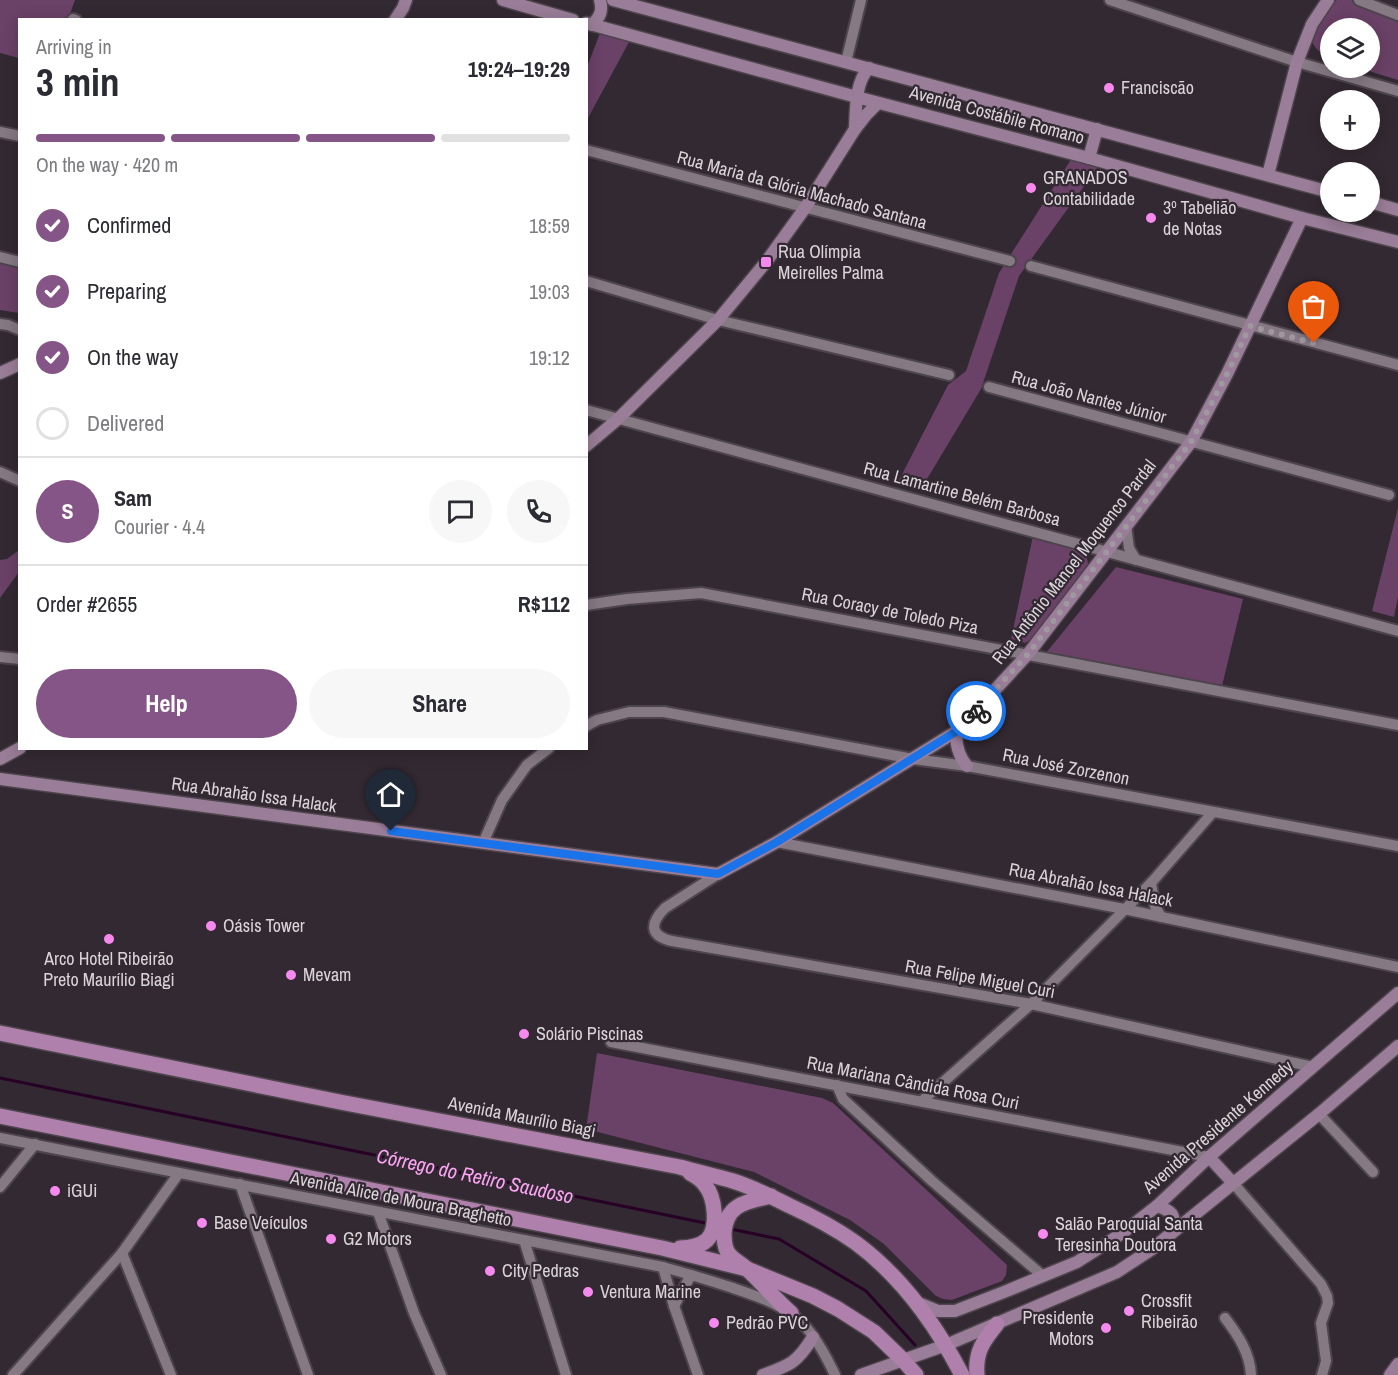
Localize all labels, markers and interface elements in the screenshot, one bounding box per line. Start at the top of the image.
map controls [1320,18,1380,222]
button: layers [1320,18,1380,78]
text: Arriving in [36,33,112,60]
text: 19:24–19:29 [468,54,570,84]
text: 3 min [36,56,120,108]
place label: Franciscão [1121,75,1194,100]
street label: Avenida Costábile Romano [906,79,1087,150]
marker: Franciscão [1102,81,1116,95]
button: + [1320,90,1380,150]
street label: Rua Maria da Glória Machado Santana [674,144,930,235]
text: On the way · 420 m [36,151,178,178]
button: − [1320,162,1380,222]
place label: GRANADOS Contabilidade [1043,165,1135,211]
marker: GRANADOS Contabilidade [1024,181,1038,195]
place label: 3º Tabelião de Notas [1163,195,1237,241]
icon: check [36,209,69,242]
text: Confirmed [87,210,171,240]
marker: 3º Tabelião de Notas [1144,211,1158,225]
text: 18:59 [529,212,570,239]
place label: Rua Olímpia Meirelles Palma [778,239,884,285]
marker: Rua Olímpia Meirelles Palma [759,255,773,269]
icon: check [36,275,69,308]
text: Preparing [87,276,166,306]
text: 19:03 [529,278,570,305]
pin [1288,281,1339,343]
icon: bag [1297,290,1330,323]
icon: check [36,341,69,374]
text: On the way [87,342,178,372]
text: 19:12 [529,344,570,371]
street label: Rua João Nantes Júnior [1009,364,1169,429]
text: Delivered [87,408,164,438]
street label: Rua Antônio Manoel Moquenco Pardal [986,454,1162,669]
street label: Rua Lamartine Belém Barbosa [861,455,1063,532]
button: chat [429,480,492,543]
button: phone [507,480,570,543]
text: Sam [114,483,152,513]
text: S [61,496,74,526]
text: Courier · 4.4 [114,513,205,540]
street label: Rua Coracy de Toledo Piza [800,581,981,640]
text: Order #2655 [36,589,137,619]
text: R$112 [518,589,570,619]
button: Help [36,669,297,738]
button: Share [309,669,570,738]
courier [946,681,1006,741]
icon: bike [960,695,993,728]
street label: Rua José Zorzenon [1000,742,1132,791]
pin [365,769,416,831]
street label: Rua Abrahão Issa Halack [170,771,339,819]
icon: home [374,778,407,811]
street label: Rua Abrahão Issa Halack [1007,856,1176,913]
place label: Oásis Tower [223,913,305,938]
marker: Oásis Tower [204,919,218,933]
marker: Arco Hotel Ribeirão Preto Maurílio Biagi [102,932,116,946]
place label: Arco Hotel Ribeirão Preto Maurílio Biagi [43,946,175,992]
street label: Rua Felipe Miguel Curi [903,953,1057,1004]
place label: Mevam [303,962,351,987]
marker: Mevam [284,968,298,982]
place label: Solário Piscinas [536,1021,643,1046]
marker: Solário Piscinas [517,1027,531,1041]
street label: Rua Mariana Cândida Rosa Curi [805,1050,1021,1115]
street label: Avenida Presidente Kennedy [1136,1054,1299,1200]
street label: Avenida Maurílio Biagi [445,1090,598,1143]
water label: Córrego do Retiro Saudoso [374,1141,576,1210]
street label: Avenida Alice de Moura Braghetto [287,1165,514,1232]
place label: iGUi [67,1178,97,1203]
marker: iGUi [48,1184,62,1198]
place label: Base Veículos [214,1210,308,1235]
place label: Salão Paroquial Santa Teresinha Doutora [1055,1211,1203,1257]
marker: Base Veículos [195,1216,209,1230]
place label: G2 Motors [343,1226,412,1251]
marker: Salão Paroquial Santa Teresinha Doutora [1036,1227,1050,1241]
marker: G2 Motors [324,1232,338,1246]
place label: City Pedras [502,1258,579,1283]
marker: City Pedras [483,1264,497,1278]
place label: Ventura Marine [600,1279,701,1304]
marker: Ventura Marine [581,1285,595,1299]
place label: Crossfit Ribeirão [1141,1288,1198,1334]
marker: Crossfit Ribeirão [1122,1304,1136,1318]
place label: Presidente Motors [1023,1305,1094,1351]
place label: Pedrão PVC [726,1310,808,1335]
marker: Pedrão PVC [707,1316,721,1330]
marker: Presidente Motors [1099,1321,1113,1335]

